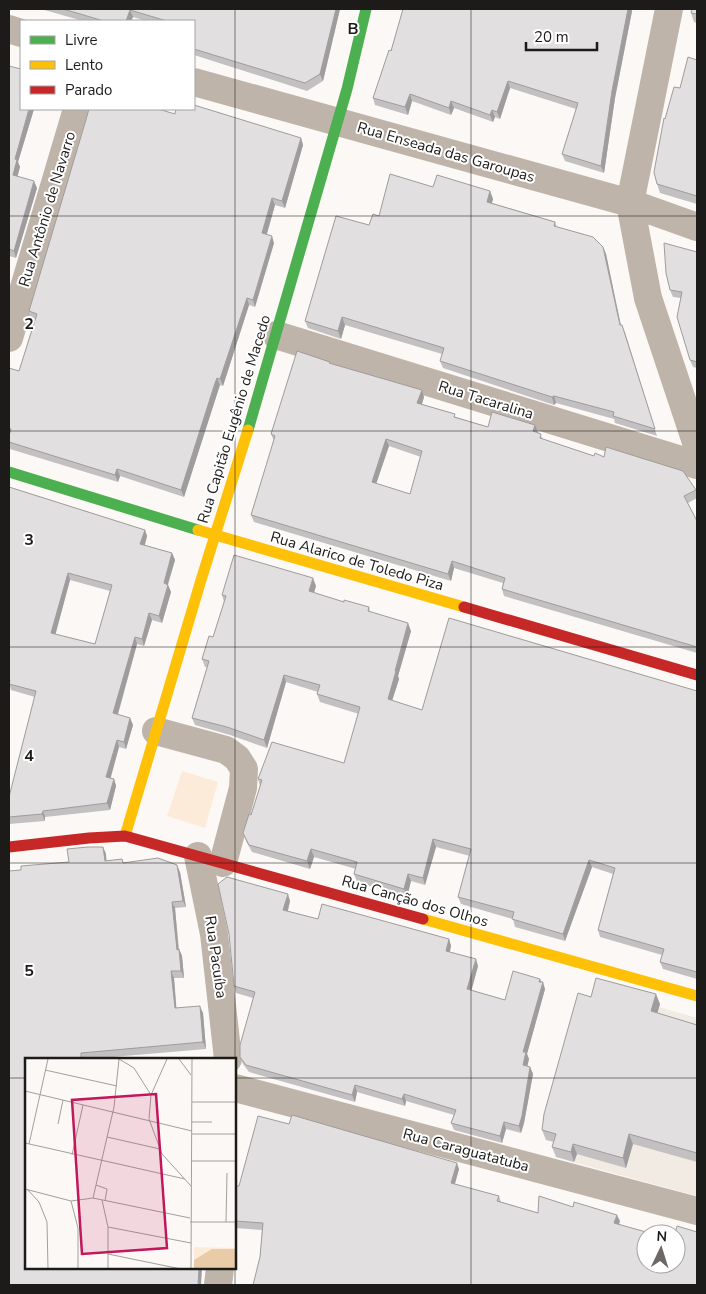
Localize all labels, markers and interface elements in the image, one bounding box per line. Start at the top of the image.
text: B [347,18,359,40]
legend [20,20,195,110]
scale bar [526,20,597,52]
text: 20 m [534,27,569,47]
text: Livre [65,30,98,50]
text: Lento [65,55,103,75]
text: Parado [65,80,112,100]
street label: Rua Enseada das Garoupas [355,117,537,187]
street label: Rua Antônio de Navarro [14,129,80,289]
street label: Rua Capitão Eugênio de Macedo [193,312,275,526]
text: 2 [24,313,34,335]
street label: Rua Tacaralina [436,376,536,424]
street label: Rua Alarico de Toledo Piza [268,527,446,595]
text: 3 [24,529,34,551]
text: 4 [24,745,34,767]
street label: Rua Canção dos Olhos [339,870,491,932]
street label: Rua Pacuíba [200,914,232,1000]
text: 5 [24,960,34,982]
inset map [25,1058,236,1269]
street label: Rua Caraguatatuba [401,1124,531,1176]
north arrow [636,1224,686,1274]
text: N [656,1227,668,1246]

